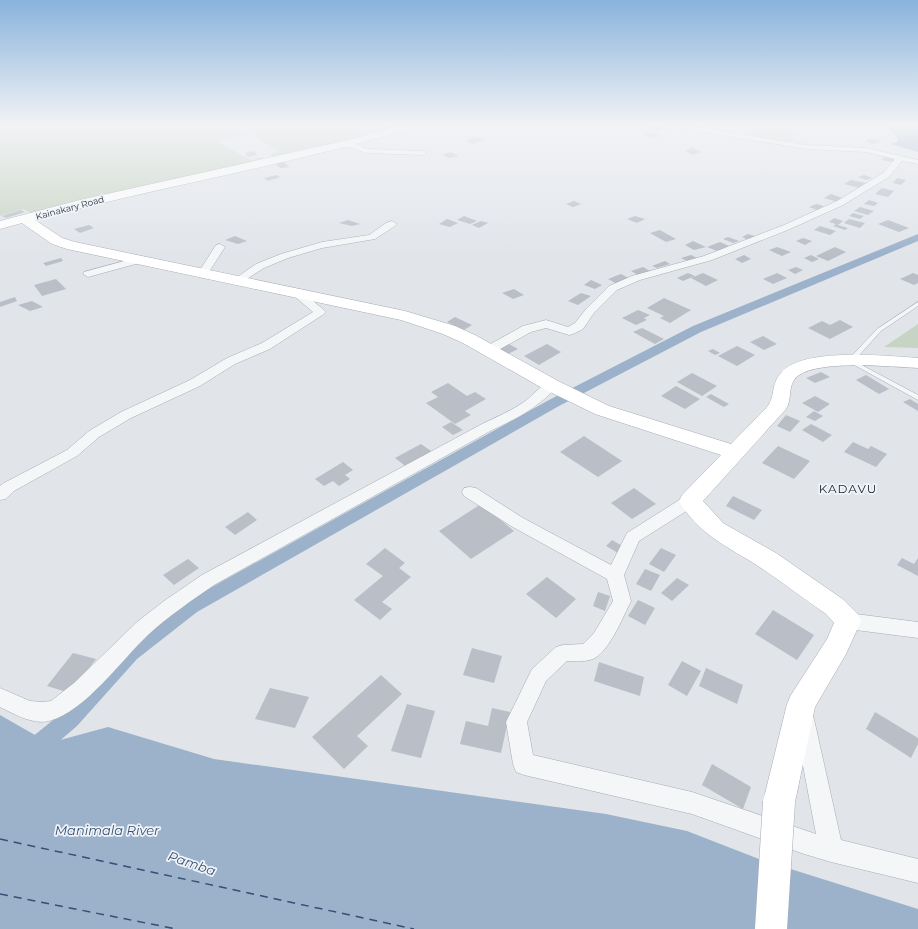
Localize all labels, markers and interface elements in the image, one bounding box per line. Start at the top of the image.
street label: Kainakary Road [34,193,105,222]
district label: KADAVU [819,481,877,496]
water label: Manimala River [55,822,160,838]
water label: Pamba [166,847,218,879]

